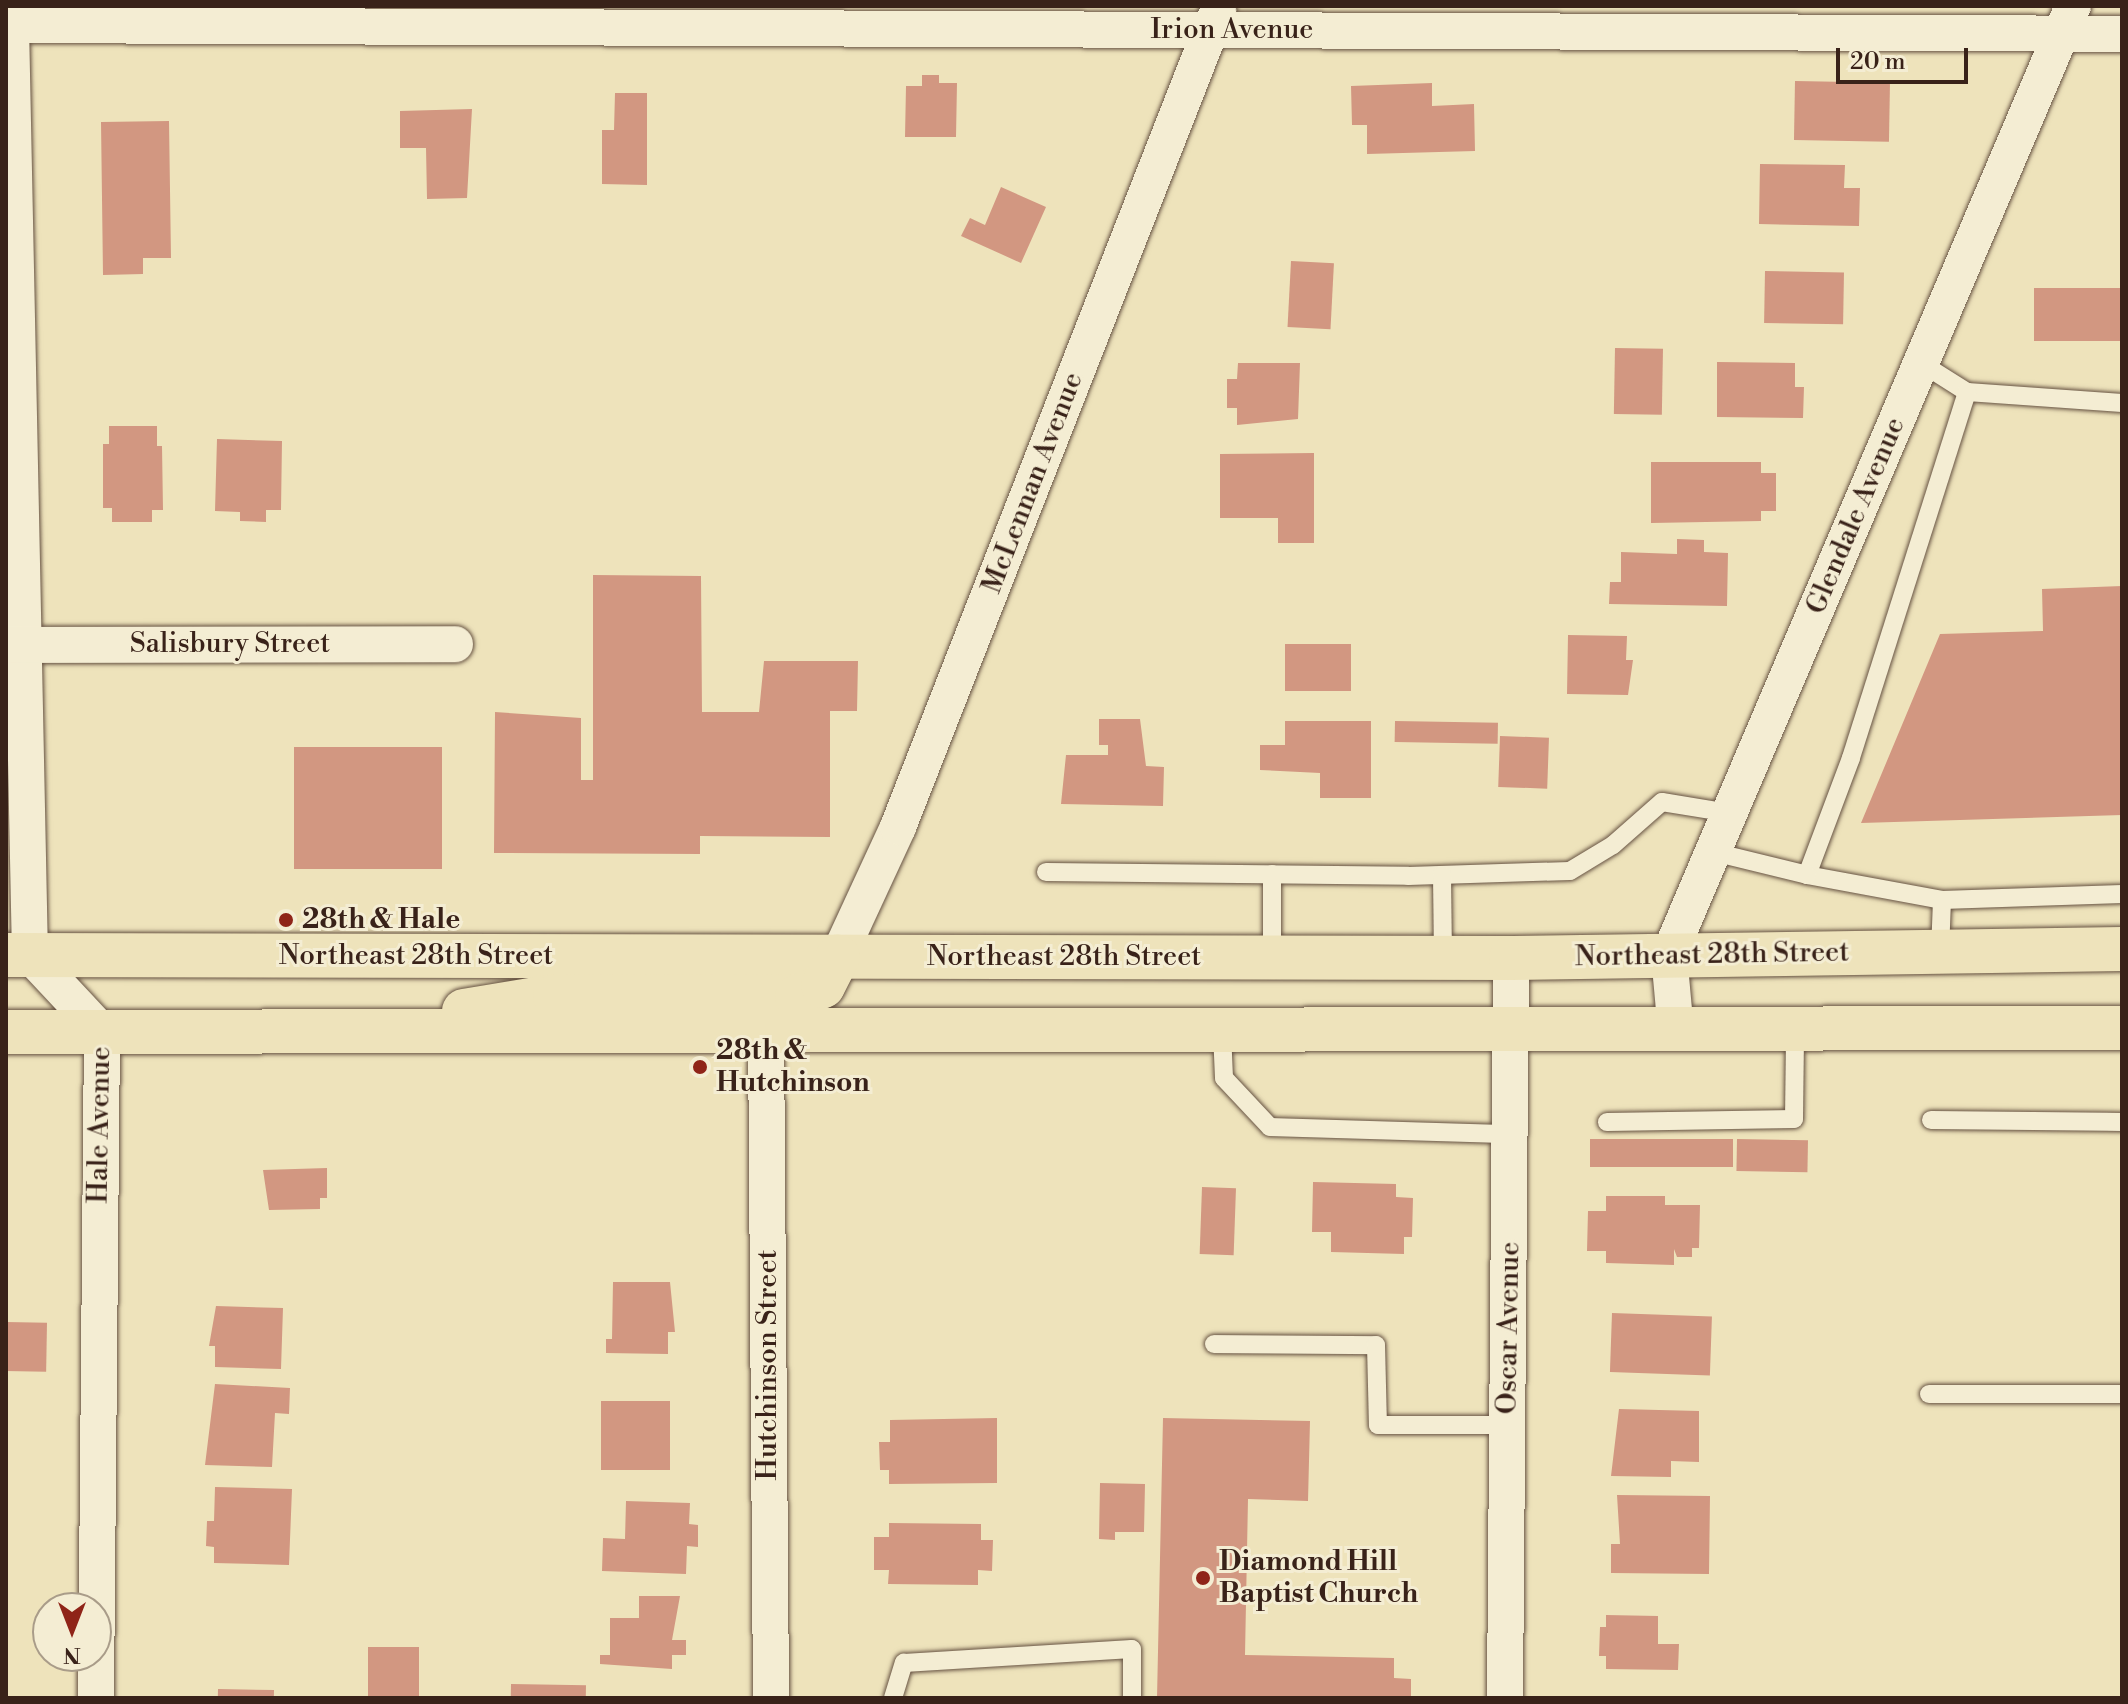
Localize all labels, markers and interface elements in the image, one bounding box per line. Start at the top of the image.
street label: Irion Avenue [1151,13,1313,47]
scale bar [1840,32,1972,82]
text: 20 m [1850,47,1906,77]
street label: McLennan Avenue [975,368,1091,598]
street label: Glendale Avenue [1799,413,1913,619]
street label: Salisbury Street [130,627,330,661]
place label: 28th & Hale [302,903,460,937]
marker: 28th & Hale [277,911,295,929]
street label: Northeast 28th Street [1575,936,1849,974]
street label: Northeast 28th Street [279,939,553,973]
street label: Northeast 28th Street [927,940,1201,974]
place label: 28th & Hutchinson [716,1034,870,1100]
street label: Hale Avenue [82,1046,118,1204]
marker: 28th & Hutchinson [691,1058,709,1076]
street label: Oscar Avenue [1491,1241,1527,1415]
street label: Hutchinson Street [751,1250,785,1480]
place label: Diamond Hill Baptist Church [1219,1545,1418,1611]
marker: Diamond Hill Baptist Church [1194,1569,1212,1587]
north arrow [32,1592,112,1672]
text: N [63,1641,81,1668]

